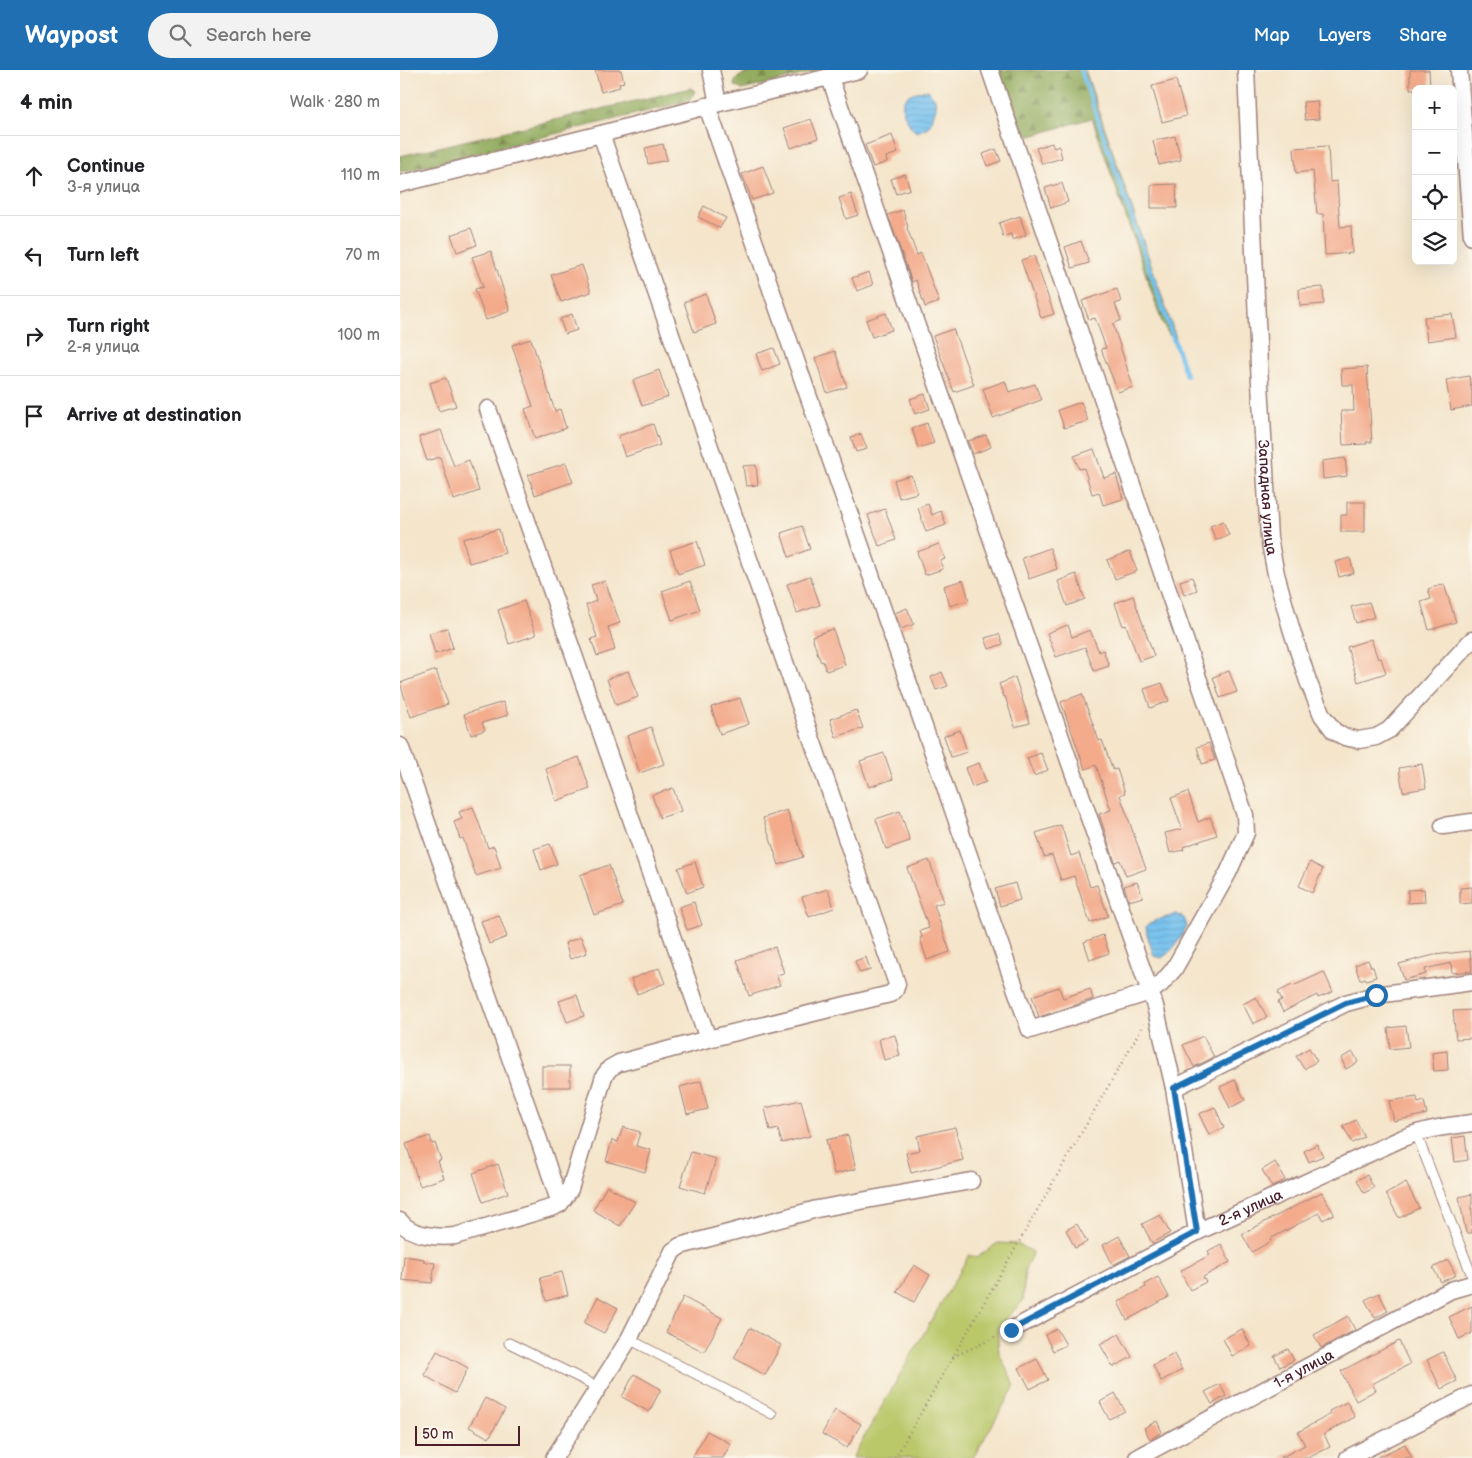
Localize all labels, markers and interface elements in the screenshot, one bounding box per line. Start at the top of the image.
search box [148,13,498,58]
text: Waypost [25,21,118,50]
icon: search [166,21,194,49]
text: Search here [206,24,311,47]
text: Map [1254,25,1290,46]
text: Layers [1318,25,1371,46]
text: Share [1399,25,1447,46]
map controls [1412,85,1457,265]
button: + [1412,85,1457,130]
text: 4 min [20,90,73,115]
text: Walk · 280 m [290,93,380,112]
button: − [1412,130,1457,175]
text: Continue [67,155,145,178]
icon: ahead [20,162,48,190]
text: 110 m [341,166,380,185]
button: locate [1412,175,1457,220]
text: 3-я улица [67,178,140,197]
button: layers [1412,220,1457,265]
icon: left [20,242,48,270]
text: Turn left [67,244,139,267]
text: 70 m [345,246,380,265]
text: Turn right [67,315,150,338]
icon: right [20,322,48,350]
text: 100 m [337,326,380,345]
text: 2-я улица [67,338,140,357]
icon: arrive [20,402,48,430]
text: Arrive at destination [67,404,242,427]
street label: Западная улица [1254,439,1282,557]
route start [1365,984,1388,1007]
street label: 2-я улица [1215,1185,1286,1230]
route end [1000,1319,1023,1342]
street label: 1-я улица [1270,1345,1337,1393]
scale bar [415,1423,520,1446]
text: 50 m [422,1426,454,1443]

